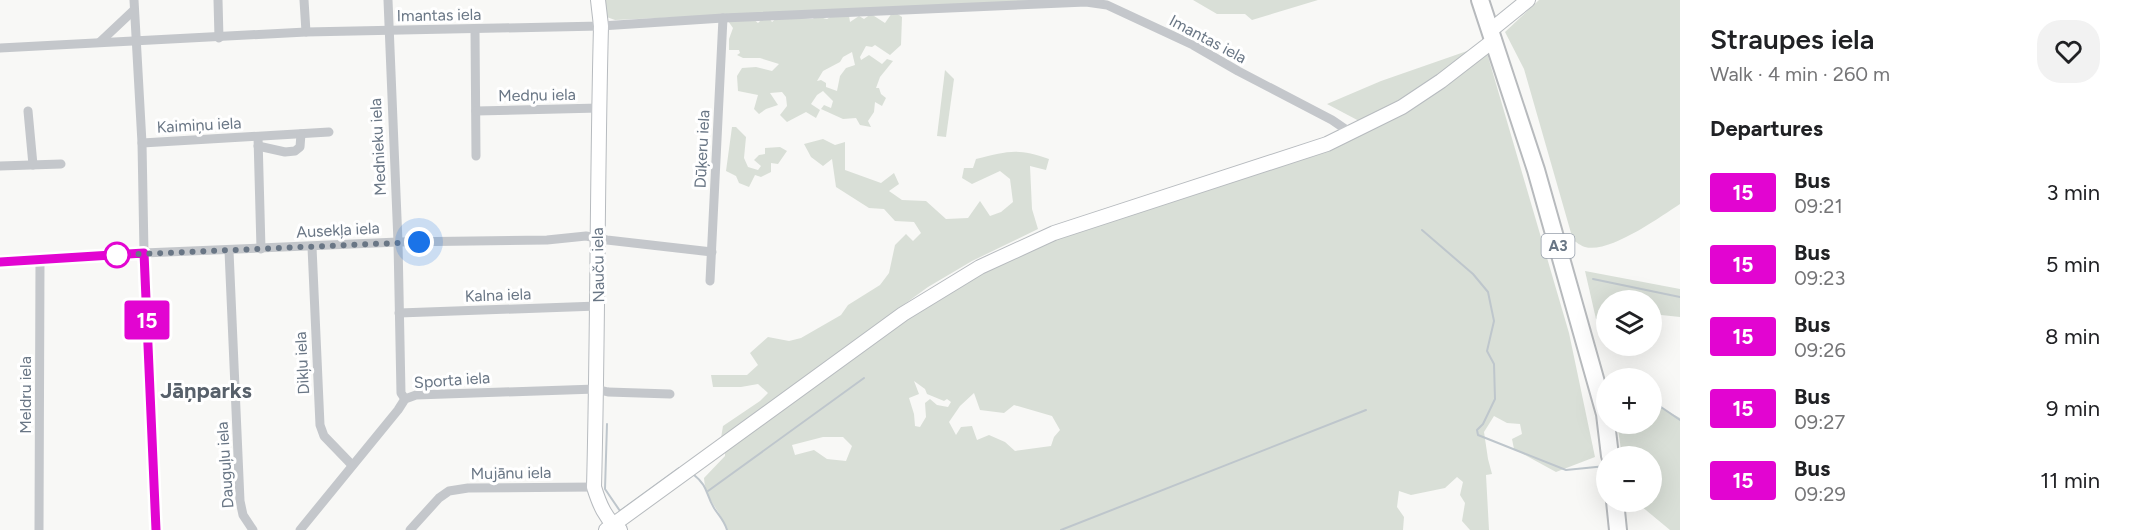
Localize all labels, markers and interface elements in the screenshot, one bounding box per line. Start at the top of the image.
street label: Imantas iela [396,5,482,25]
street label: Imantas iela [1166,11,1250,67]
button: heart [2037,20,2100,83]
text: Straupes iela [1710,22,1874,56]
text: Walk · 4 min · 260 m [1710,62,1890,86]
street label: Medņu iela [498,85,576,105]
street label: Mednieku iela [366,98,390,196]
street label: Dūķeru iela [690,109,714,189]
street label: Kaimiņu iela [156,113,242,137]
text: Departures [1710,115,1823,142]
text: Bus [1794,167,1830,194]
text: 3 min [2046,179,2100,206]
text: 15 [1732,180,1754,205]
text: 09:21 [1794,194,1843,218]
street label: Ausekļa iela [296,218,380,242]
your location [404,227,434,257]
street label: Nauču iela [588,227,608,303]
road number: A3 [1542,234,1574,258]
text: Bus [1794,239,1830,266]
unlabelled marker [104,242,130,268]
text: 5 min [2046,251,2100,278]
text: 15 [1732,252,1754,277]
text: 09:23 [1794,266,1845,290]
street label: Kalna iela [464,284,532,306]
map controls [1596,290,1662,512]
button: layers [1596,290,1662,356]
line badge: 15 [120,300,174,340]
text: 15 [136,308,158,333]
text: Bus [1794,311,1830,338]
text: 8 min [2045,323,2100,350]
text: 15 [1732,324,1754,349]
street label: Dikļu iela [291,331,313,395]
text: 09:26 [1794,338,1846,362]
street label: Meldru iela [16,356,35,434]
street label: Sporta iela [413,368,491,392]
button: + [1596,368,1662,434]
district label: Jāņparks [160,377,252,404]
text: Bus [1794,383,1830,410]
text: 9 min [2046,395,2100,422]
text: 15 [1732,396,1754,421]
text: 09:27 [1794,410,1845,434]
street label: Dauguļu iela [212,421,238,509]
button: − [1596,446,1662,512]
text: Bus [1794,455,1830,482]
street label: Mujānu iela [470,463,552,483]
text: 11 min [2040,467,2100,494]
text: 15 [1732,468,1754,493]
text: 09:29 [1794,482,1846,506]

